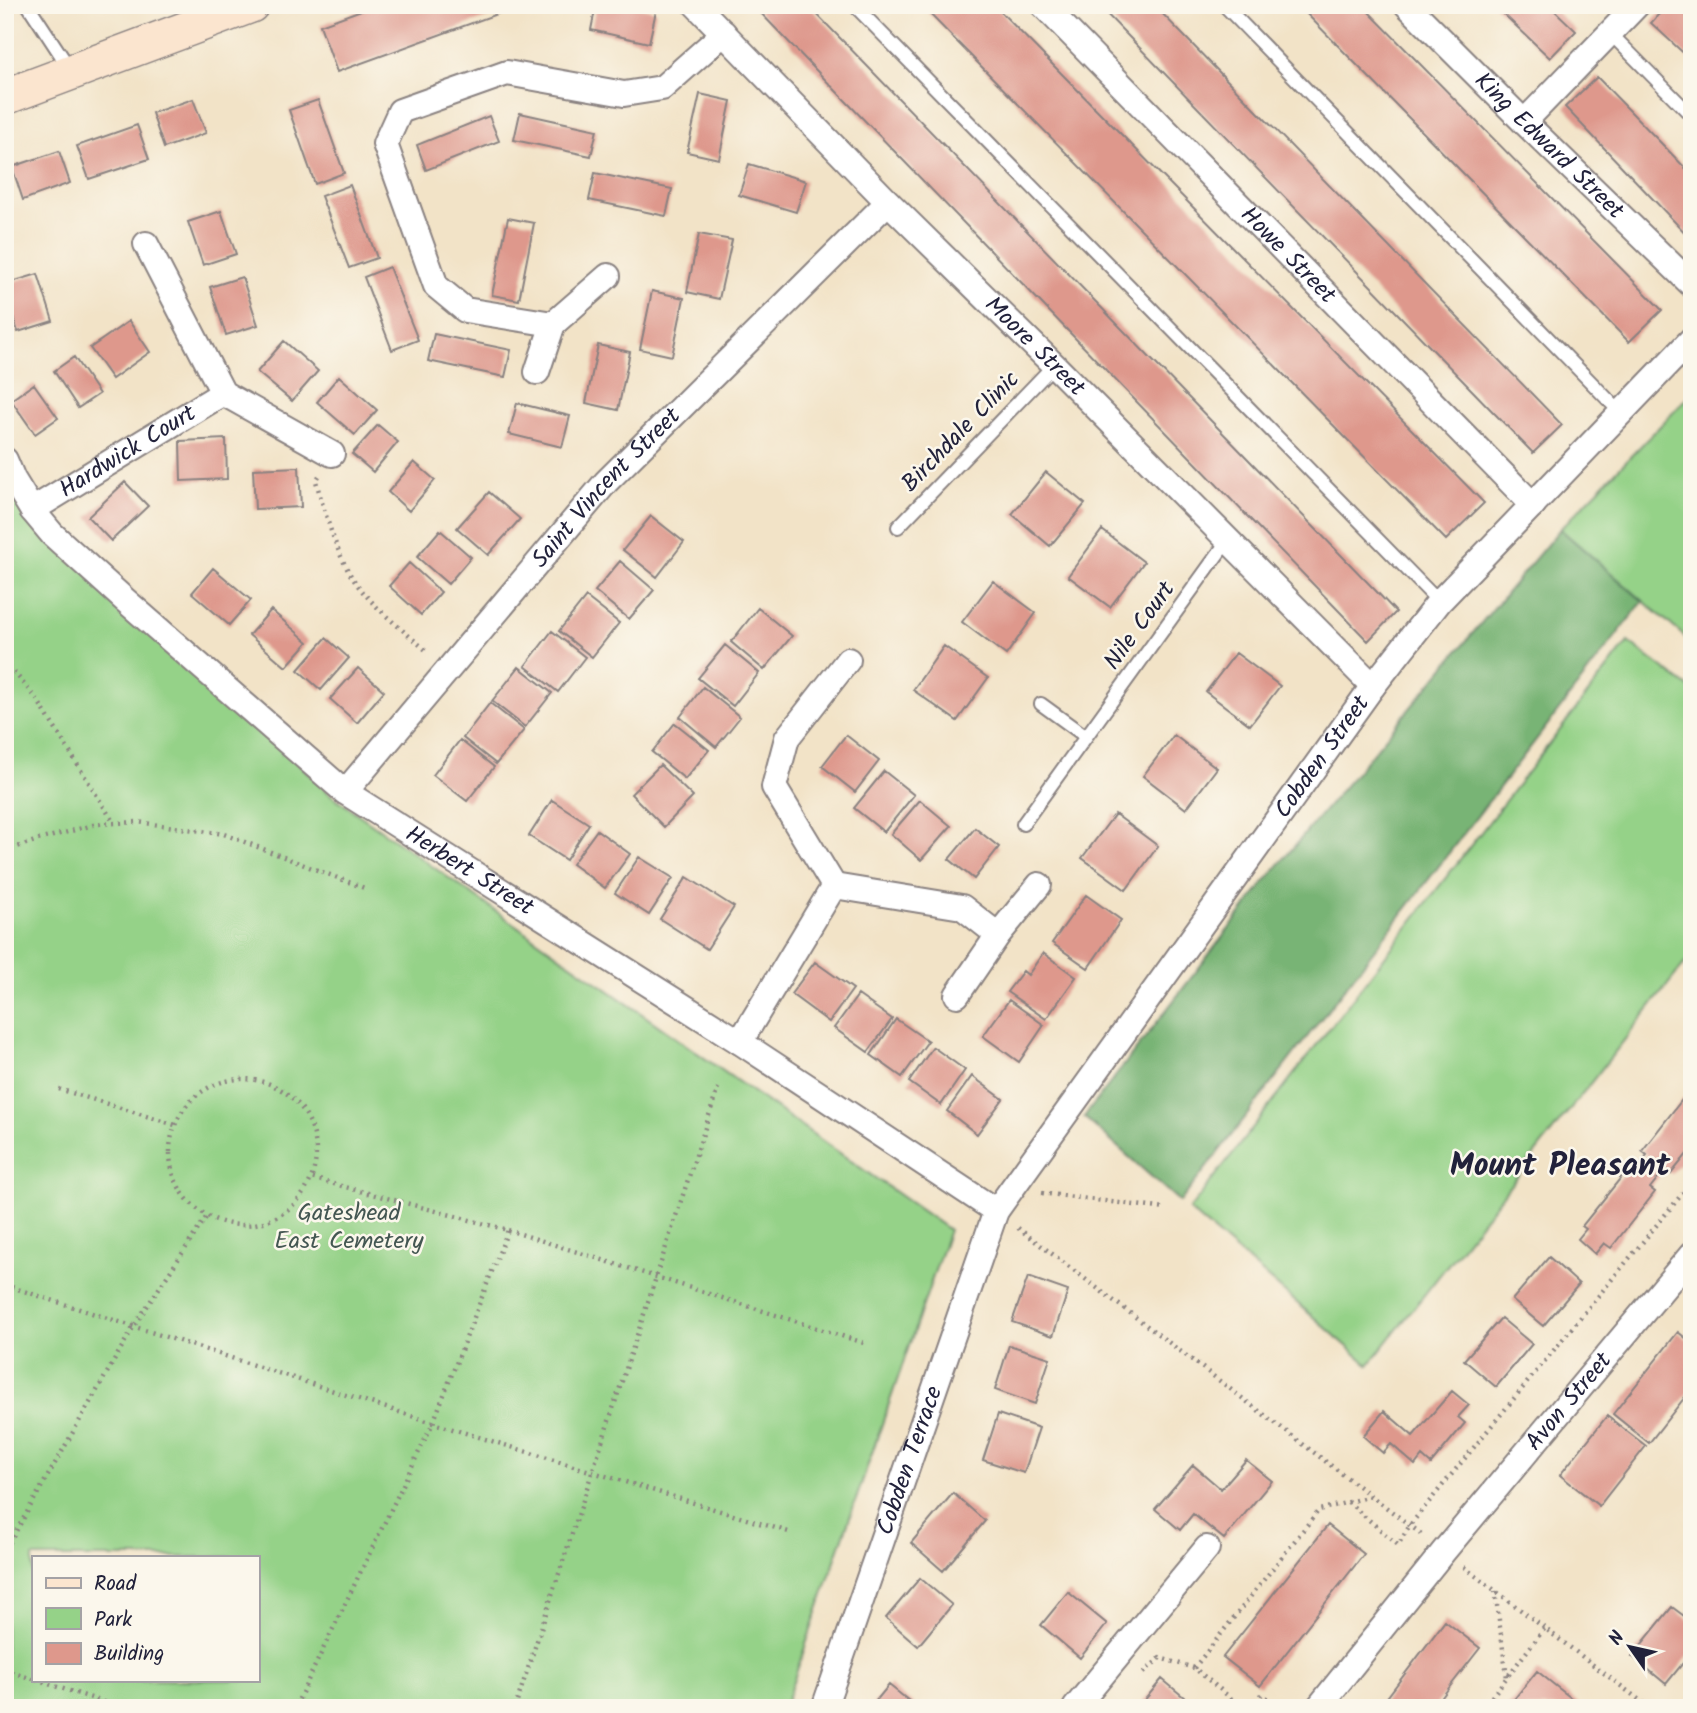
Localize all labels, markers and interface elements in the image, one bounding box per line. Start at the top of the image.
street label: King Edward Street [1465,63,1634,229]
street label: Howe Street [1230,197,1346,314]
street label: Moore Street [975,287,1095,406]
street label: Birchdale Clinic [892,362,1030,502]
street label: Hardwick Court [51,394,204,509]
street label: Saint Vincent Street [522,398,691,577]
street label: Nile Court [1094,573,1186,679]
street label: Cobden Street [1264,686,1380,827]
street label: Herbert Street [397,815,542,927]
district label: Mount Pleasant [1450,1141,1671,1192]
park label: Gateshead East Cemetery [275,1194,424,1261]
street label: Avon Street [1516,1343,1622,1460]
street label: Cobden Terrace [866,1380,954,1540]
legend [32,1556,259,1682]
text: Road [94,1568,137,1601]
text: Park [94,1604,132,1637]
north arrow [1596,1612,1666,1682]
text: N [1602,1625,1633,1652]
text: Building [94,1638,164,1671]

